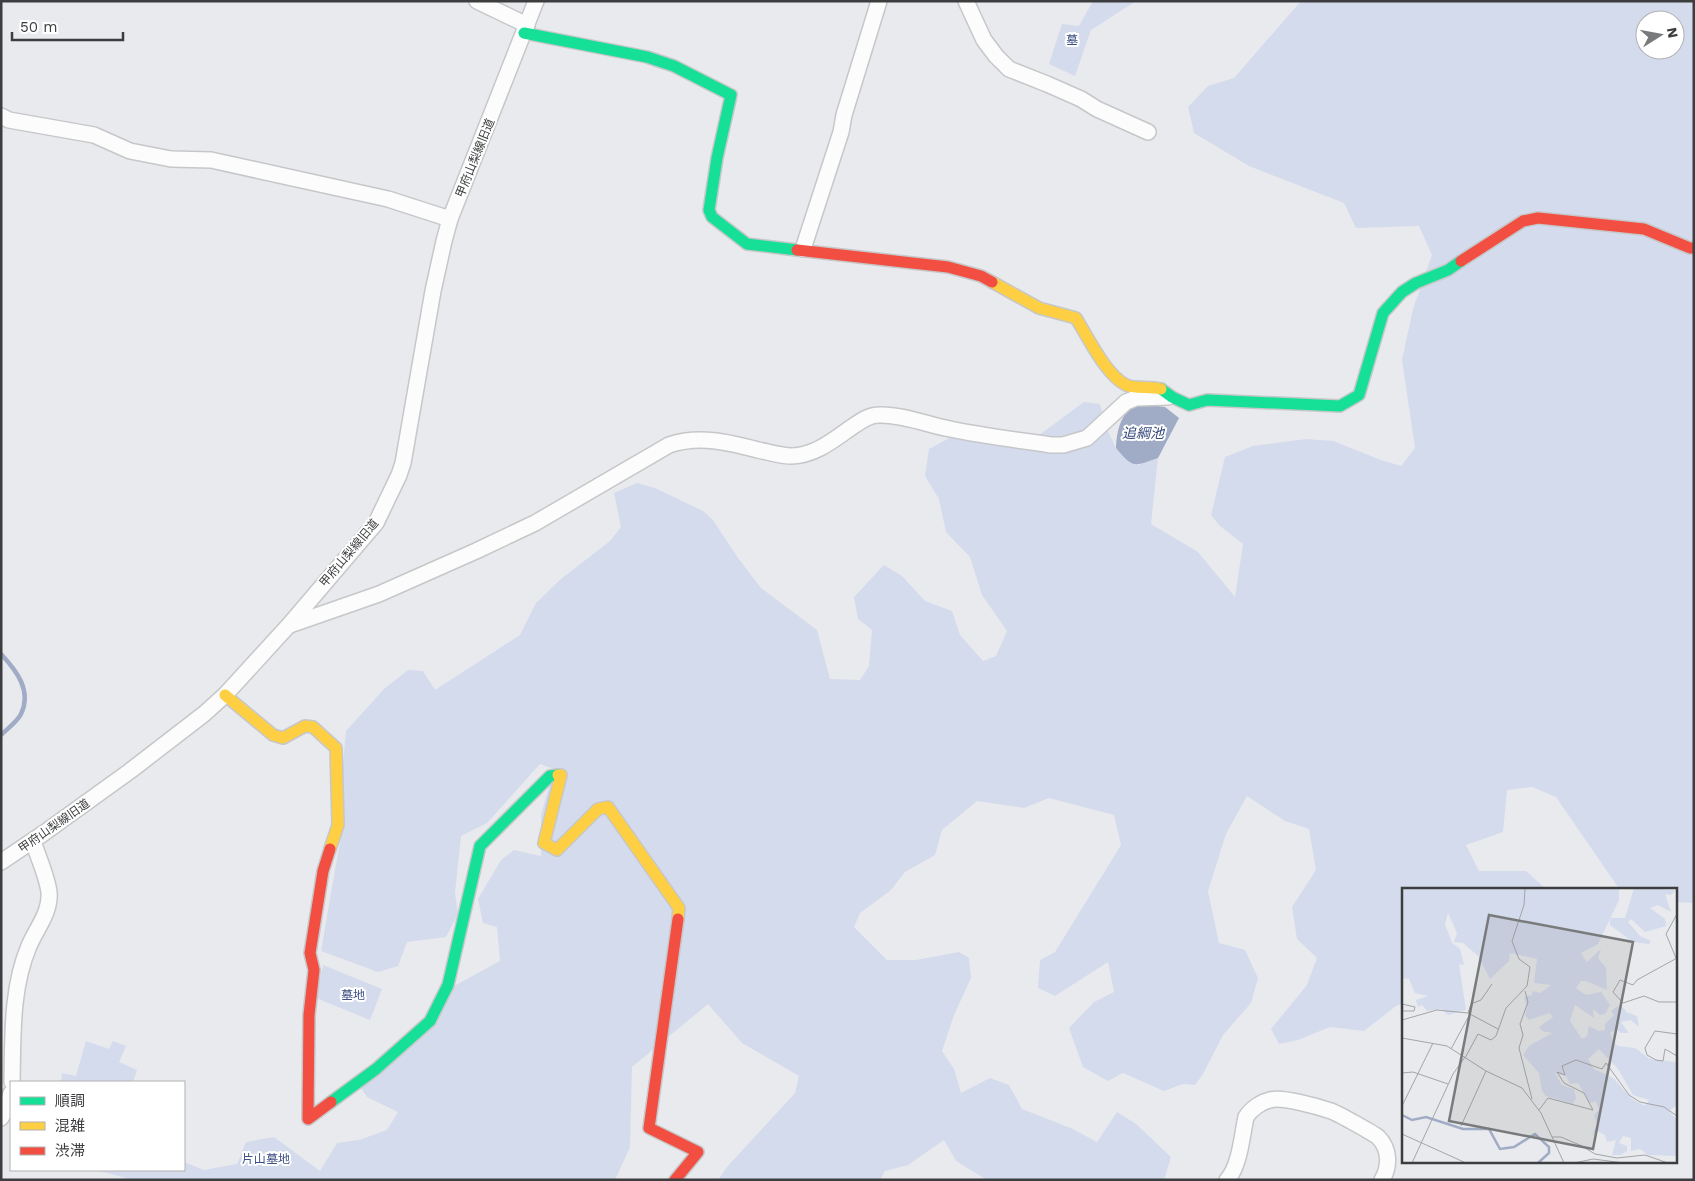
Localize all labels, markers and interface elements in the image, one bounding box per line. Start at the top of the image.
scale bar [12,10,124,42]
north arrow [1635,10,1685,60]
text: 50 m [20,18,57,36]
text: N [1664,26,1682,39]
park label: 墓 [1066,33,1078,47]
street label: 甲府山梨線旧道 [453,116,497,200]
water label: 追綱池 [1122,425,1166,441]
street label: 甲府山梨線旧道 [317,516,381,590]
street label: 甲府山梨線旧道 [16,796,92,856]
inset map [1402,888,1678,1164]
park label: 墓地 [341,988,365,1002]
legend [10,1081,185,1171]
text: 順調 [55,1092,85,1110]
text: 混雑 [55,1117,85,1135]
text: 渋滞 [55,1142,85,1160]
park label: 片山墓地 [242,1152,290,1166]

